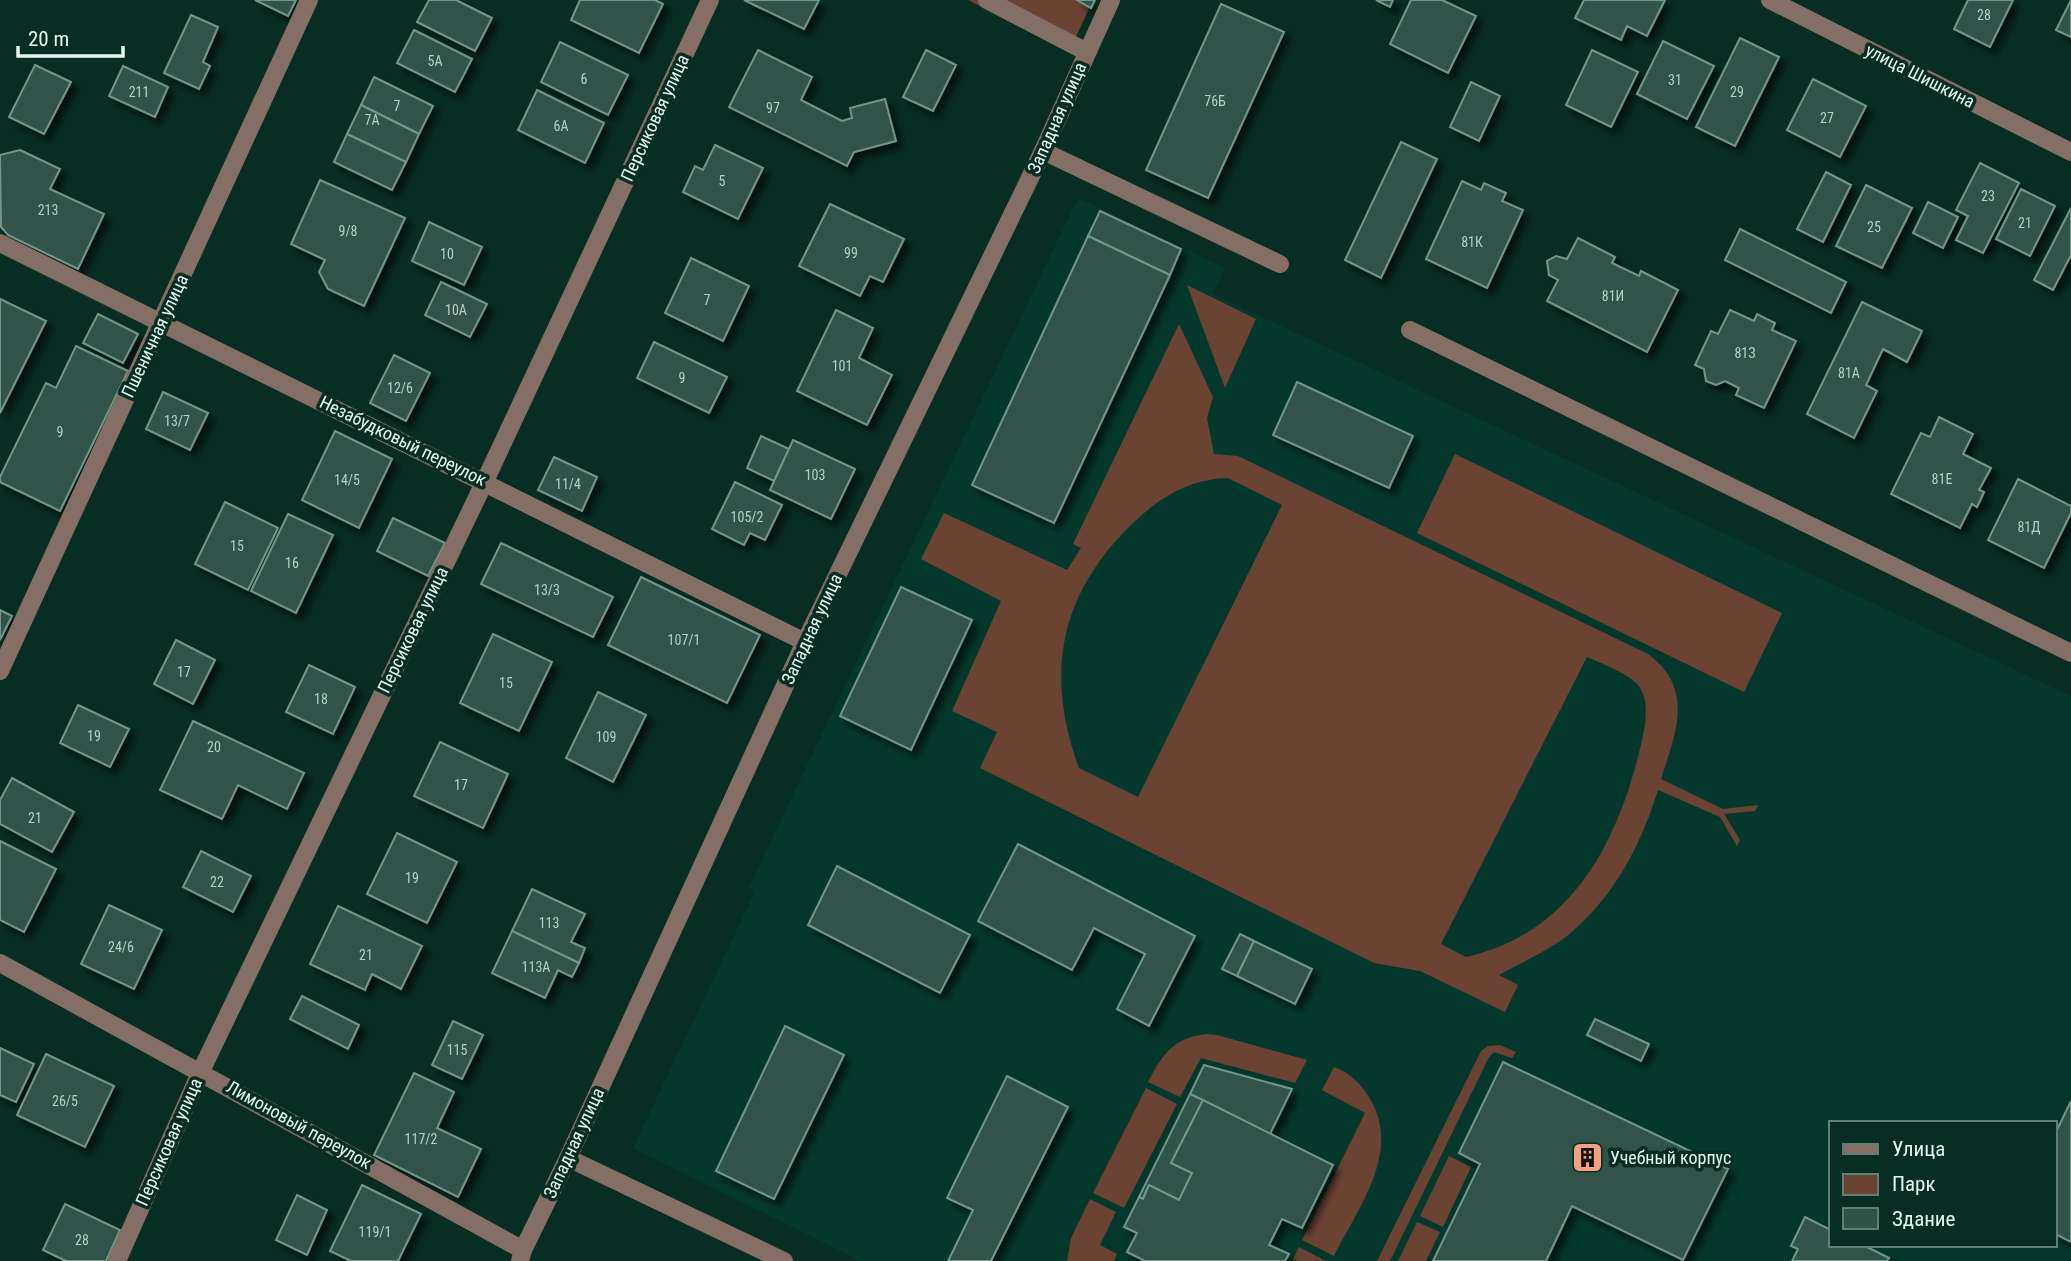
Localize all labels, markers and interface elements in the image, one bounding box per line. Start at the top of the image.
house number: 28 [1977,7,1991,23]
scale bar [18,14,122,58]
text: 20 m [28,27,69,51]
street label: улица Шишкина [1862,39,1978,112]
street label: Персиковая улица [616,51,693,185]
house number: 5А [428,53,442,69]
street label: Западная улица [1023,59,1090,177]
house number: 6 [581,71,588,87]
house number: 31 [1668,72,1682,88]
house number: 211 [129,84,149,100]
house number: 29 [1730,84,1744,100]
house number: 76Б [1204,93,1226,109]
house number: 7 [394,98,401,114]
house number: 97 [766,100,780,116]
house number: 27 [1820,110,1834,126]
house number: 7А [365,112,379,128]
house number: 6А [554,118,568,134]
house number: 5 [719,173,726,189]
house number: 23 [1981,188,1995,204]
house number: 213 [38,202,58,218]
house number: 21 [2018,215,2032,231]
house number: 25 [1867,219,1881,235]
house number: 9/8 [338,223,358,239]
house number: 81К [1461,234,1483,250]
house number: 99 [844,245,858,261]
house number: 10 [440,246,454,262]
street label: Пшеничная улица [117,271,192,401]
house number: 81И [1602,288,1624,304]
house number: 7 [704,292,711,308]
house number: 10А [445,302,467,318]
house number: 81З [1734,345,1756,361]
house number: 101 [832,358,852,374]
house number: 81А [1838,365,1860,381]
house number: 9 [679,370,685,386]
house number: 12/6 [387,380,413,396]
street label: Незабудковый переулок [317,391,490,490]
house number: 13/7 [164,413,190,429]
house number: 9 [57,424,63,440]
house number: 103 [805,467,825,483]
house number: 81Е [1932,471,1952,487]
house number: 14/5 [334,472,360,488]
house number: 11/4 [555,476,581,492]
house number: 105/2 [731,509,764,525]
house number: 81Д [2017,519,2041,535]
house number: 15 [230,538,244,554]
house number: 16 [285,555,299,571]
street label: Персиковая улица [373,563,452,696]
street label: Западная улица [777,570,846,687]
house number: 13/3 [534,582,560,598]
house number: 107/1 [668,632,700,648]
house number: 17 [177,664,191,680]
house number: 15 [499,675,513,691]
house number: 18 [314,691,328,707]
house number: 19 [87,728,101,744]
house number: 109 [596,729,616,745]
house number: 20 [207,739,221,755]
house number: 17 [454,777,468,793]
house number: 21 [28,810,42,826]
house number: 19 [405,870,419,886]
house number: 22 [210,874,224,890]
house number: 113 [539,915,559,931]
house number: 24/6 [108,939,134,955]
house number: 21 [359,947,373,963]
house number: 113А [522,959,550,975]
house number: 115 [447,1042,467,1058]
street label: Персиковая улица [131,1075,206,1209]
street label: Лимоновый переулок [223,1076,376,1173]
street label: Западная улица [539,1084,608,1201]
house number: 26/5 [52,1093,78,1109]
legend [1829,1121,2057,1247]
house number: 117/2 [405,1131,438,1147]
text: Улица [1892,1137,1945,1161]
building icon: Учебный корпус [1570,1141,1604,1175]
place label: Учебный корпус [1610,1147,1731,1168]
text: Парк [1892,1172,1936,1196]
text: Здание [1892,1207,1956,1231]
house number: 119/1 [359,1224,391,1240]
house number: 28 [75,1232,89,1248]

